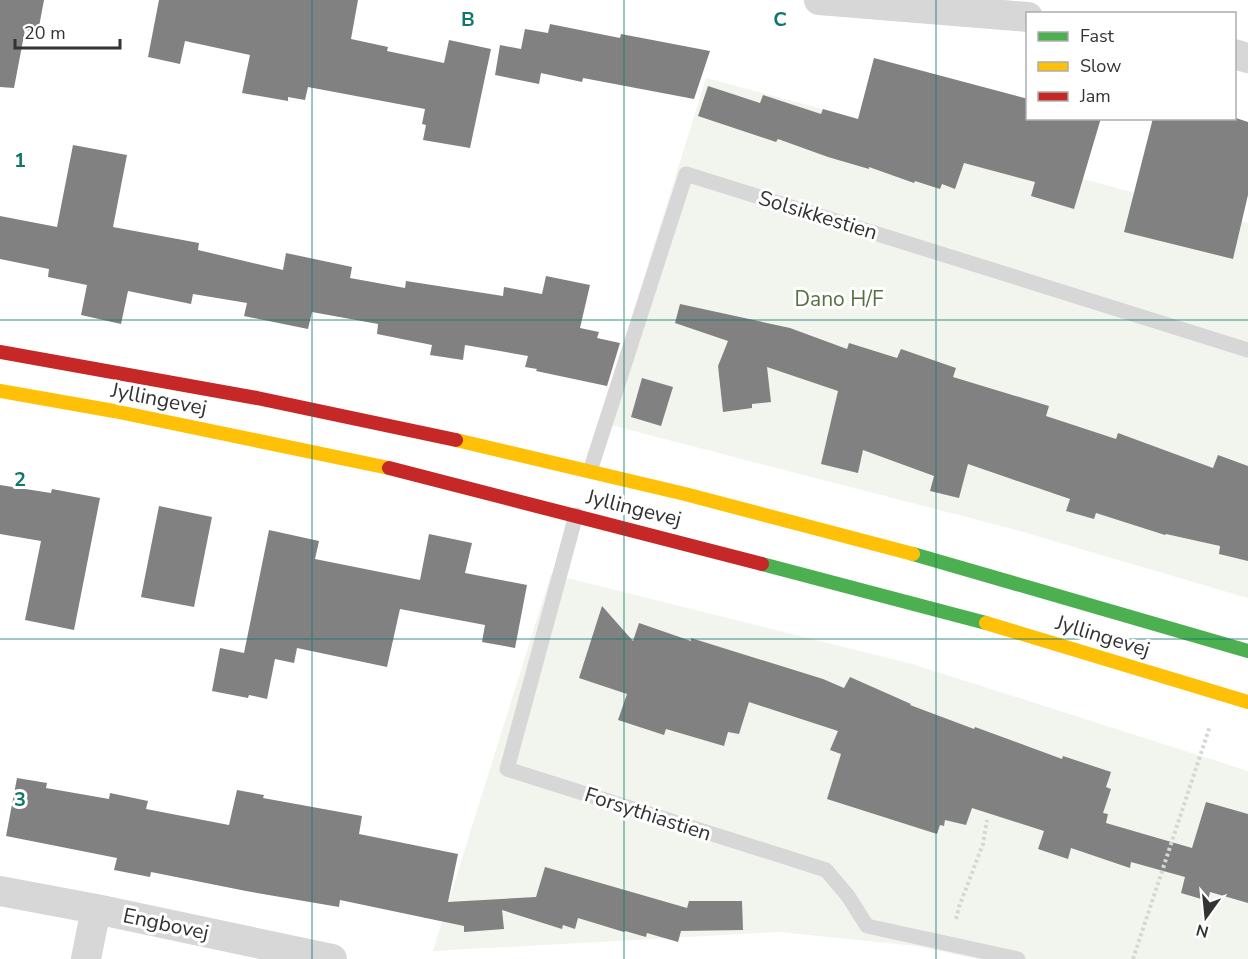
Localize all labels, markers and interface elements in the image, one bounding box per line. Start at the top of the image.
text: B [461,6,475,33]
text: C [773,6,787,33]
scale bar [15,12,120,50]
legend [1026,12,1236,120]
text: 20 m [24,21,66,45]
text: Fast [1080,24,1115,48]
text: Slow [1080,54,1121,78]
text: Jam [1079,84,1111,108]
text: 1 [14,147,26,174]
street label: Solsikkestien [755,184,881,246]
park label: Dano H/F [794,285,884,313]
street label: Jyllingevej [108,376,209,422]
text: 2 [14,466,26,493]
street label: Jyllingevej [583,482,684,533]
street label: Jyllingevej [1052,608,1153,664]
street label: Forsythiastien [581,780,715,848]
text: 3 [14,786,26,813]
north arrow [1176,887,1236,947]
street label: Engbovej [121,901,211,947]
text: N [1194,918,1211,943]

